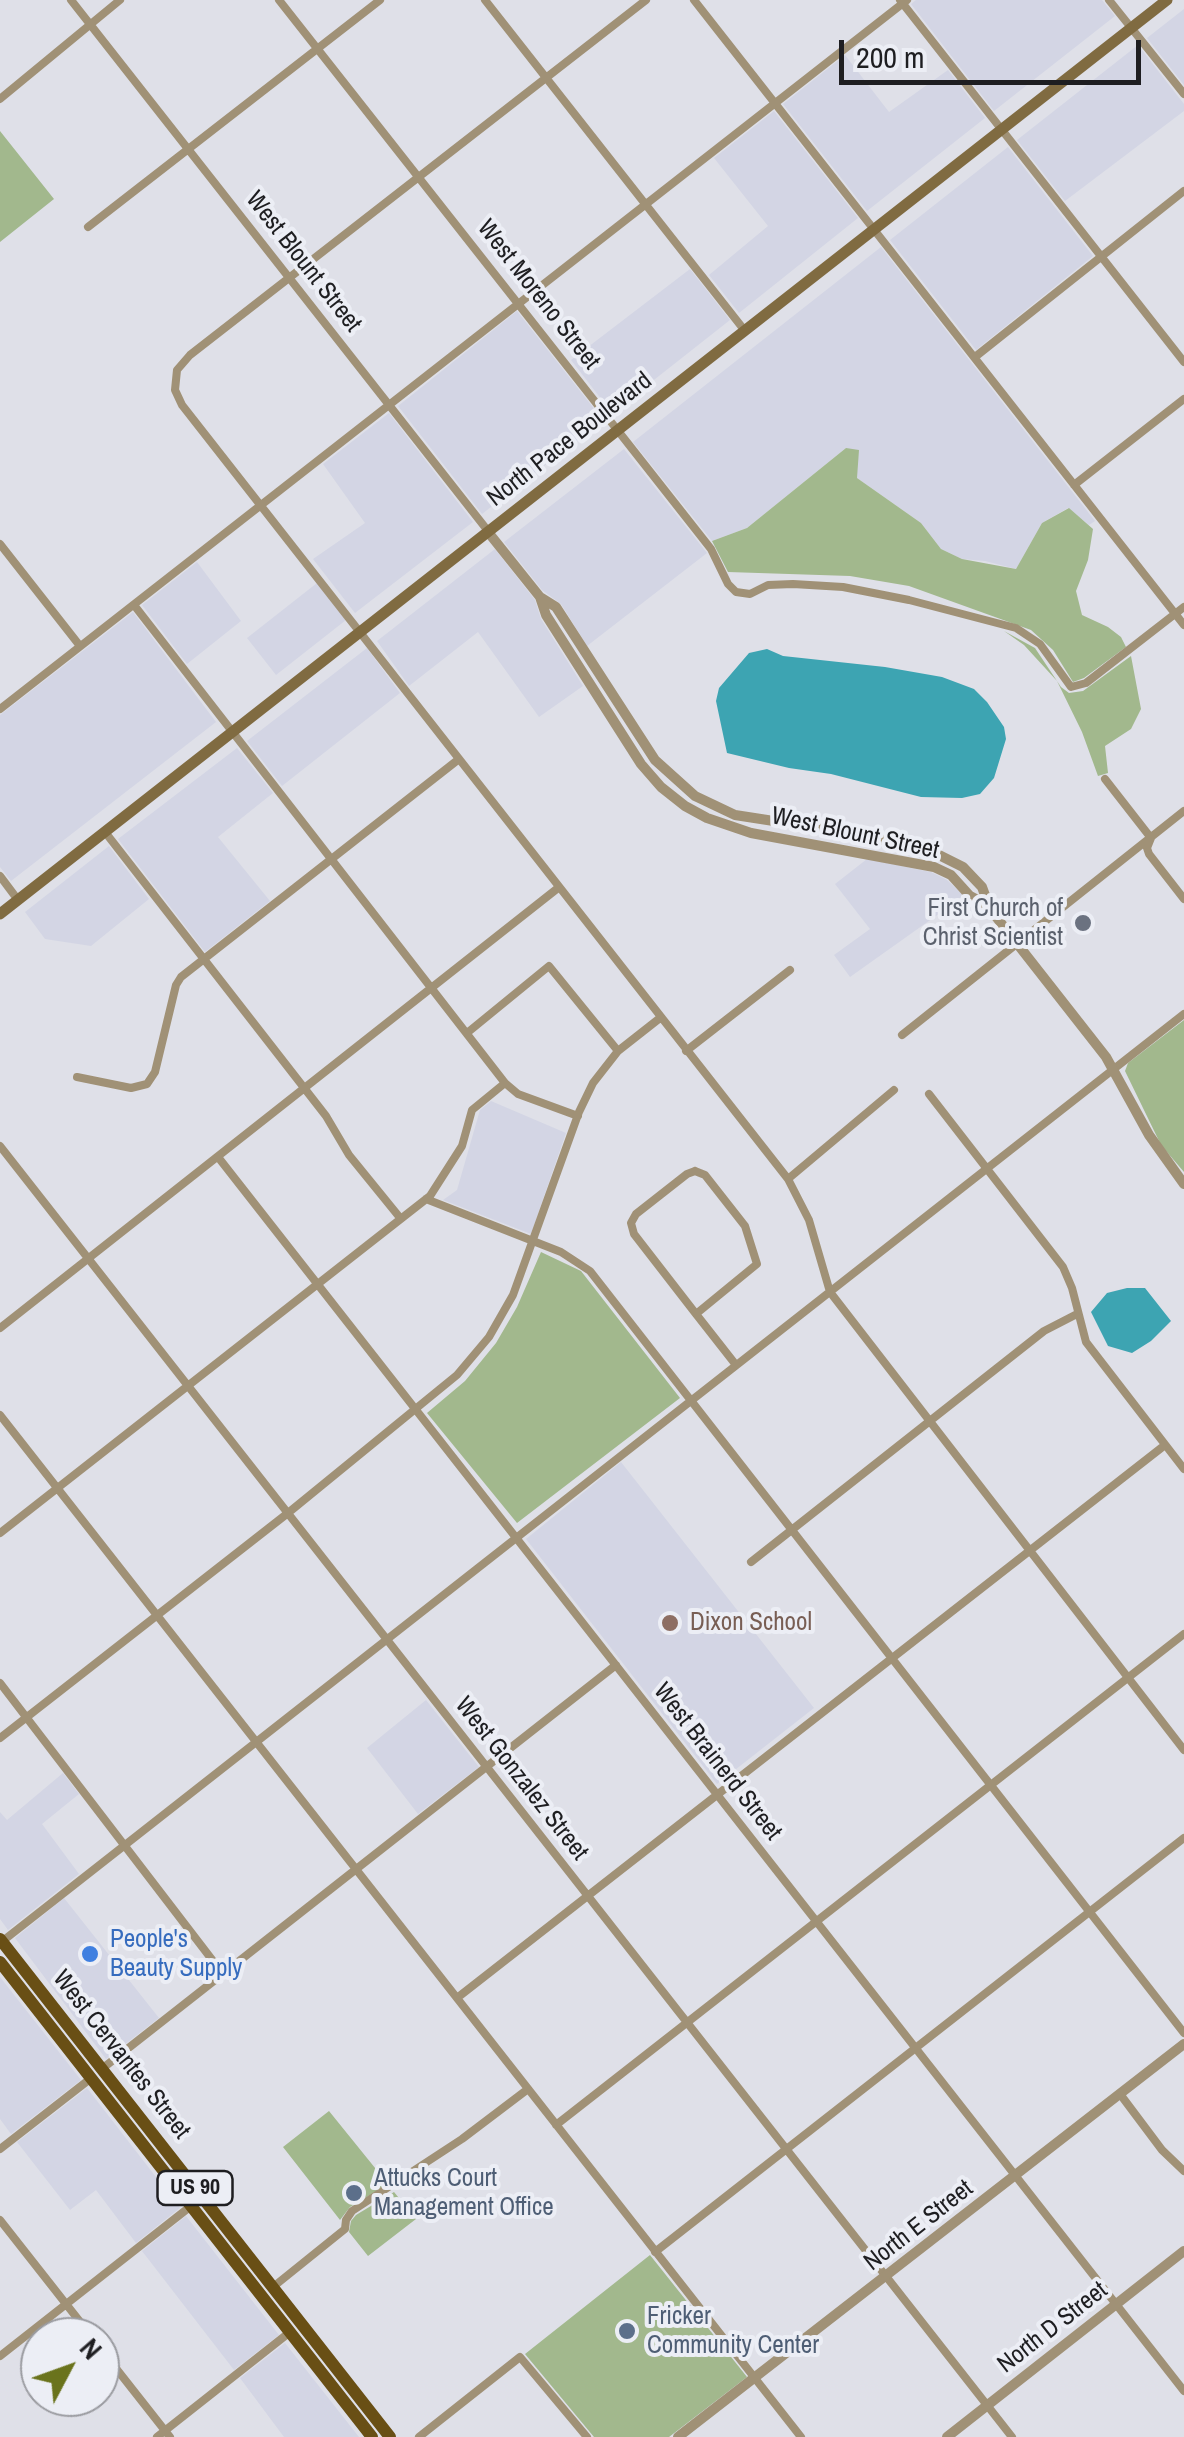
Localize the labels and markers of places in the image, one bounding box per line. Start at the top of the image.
place label: First Church of Christ Scientist [923,894,1063,953]
marker: First Church of Christ Scientist [1072,912,1094,934]
place label: Dixon School [690,1608,812,1638]
marker: Dixon School [659,1612,681,1634]
place label: People's Beauty Supply [110,1925,242,1984]
marker: People's Beauty Supply [79,1943,101,1965]
place label: Attucks Court Management Office [374,2164,554,2223]
marker: Attucks Court Management Office [343,2182,365,2204]
place label: Fricker Community Center [647,2302,819,2361]
marker: Fricker Community Center [616,2320,638,2342]

